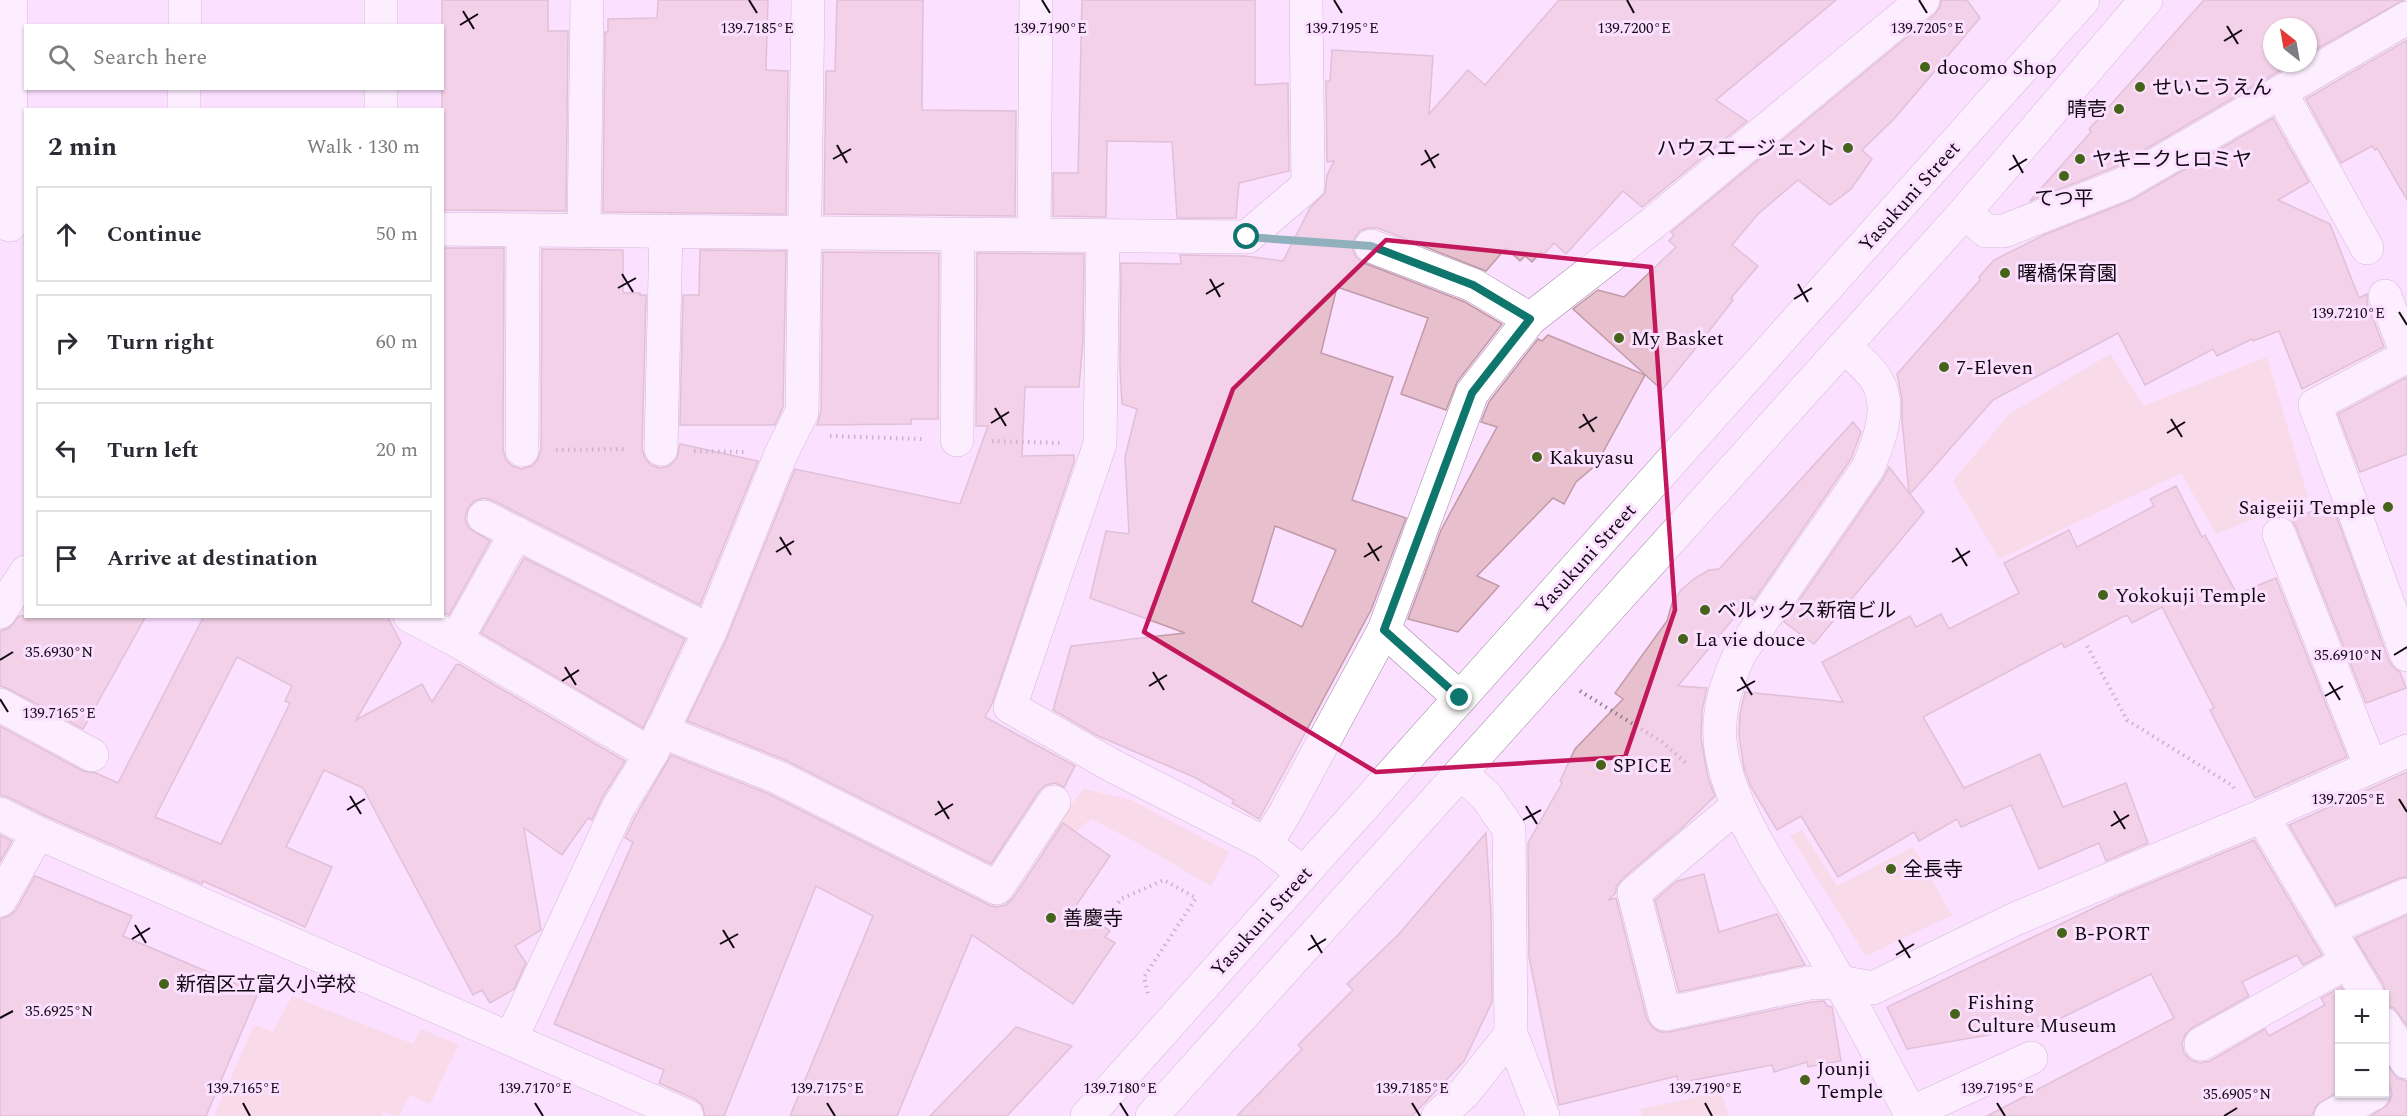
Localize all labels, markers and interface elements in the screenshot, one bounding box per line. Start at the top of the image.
text: 139.7185°E [720,17,794,40]
text: 139.7190°E [1013,17,1087,40]
text: 139.7195°E [1305,17,1379,40]
text: 139.7200°E [1597,17,1671,40]
text: 139.7205°E [1890,17,1964,40]
north arrow [2263,18,2317,72]
search box [24,24,444,90]
icon: search [45,41,78,74]
text: Search here [93,41,207,74]
place label: docomo Shop [1937,53,2057,83]
marker: docomo Shop [1918,60,1932,74]
place label: せいこうえん [2152,73,2272,103]
marker: せいこうえん [2133,80,2147,94]
place label: 晴壱 [2067,95,2107,125]
marker: 晴壱 [2112,102,2126,116]
text: 2 min [48,127,117,167]
text: Walk · 130 m [307,132,420,162]
place label: ハウスエージェント [1656,134,1836,164]
street label: Yasukuni Street [1852,135,1968,259]
marker: ハウスエージェント [1841,141,1855,155]
place label: ヤキニクヒロミヤ [2092,145,2252,175]
marker: ヤキニクヒロミヤ [2073,152,2087,166]
marker: てつ平 [2057,169,2071,183]
place label: てつ平 [2034,184,2094,214]
icon: ahead [50,218,83,251]
text: Continue [107,218,202,251]
text: 50 m [376,219,418,249]
route start [1233,223,1259,249]
place label: 曙橋保育園 [2017,259,2117,289]
marker: 曙橋保育園 [1998,266,2012,280]
text: 139.7210°E [2311,302,2385,325]
place label: My Basket [1631,324,1724,354]
icon: right [50,326,83,359]
text: Turn right [107,326,214,359]
text: 60 m [376,327,418,357]
marker: My Basket [1612,331,1626,345]
place label: 7-Eleven [1956,353,2033,383]
marker: 7-Eleven [1937,360,1951,374]
icon: left [50,434,83,467]
text: Turn left [107,434,199,467]
text: 20 m [376,435,418,465]
place label: Kakuyasu [1549,443,1634,473]
marker: Kakuyasu [1530,450,1544,464]
place label: Saigeiji Temple [2238,493,2376,523]
street label: Yasukuni Street [1528,497,1644,621]
marker: Saigeiji Temple [2381,500,2395,514]
icon: arrive [50,542,83,575]
text: Arrive at destination [107,542,318,575]
place label: Yokokuji Temple [2115,581,2266,611]
marker: Yokokuji Temple [2096,588,2110,602]
place label: ベルックス新宿ビル [1717,596,1896,626]
marker: ベルックス新宿ビル [1698,603,1712,617]
place label: La vie douce [1695,625,1805,655]
marker: La vie douce [1676,632,1690,646]
text: 35.6930°N [25,641,93,664]
text: 35.6910°N [2314,644,2382,667]
route end [1446,684,1472,710]
text: 139.7165°E [22,702,96,725]
place label: SPICE [1613,751,1672,781]
marker: SPICE [1594,758,1608,772]
text: 139.7205°E [2311,788,2385,811]
place label: 全長寺 [1903,855,1963,885]
street label: Yasukuni Street [1204,860,1320,984]
marker: 全長寺 [1884,862,1898,876]
place label: 善慶寺 [1063,904,1123,934]
marker: 善慶寺 [1044,911,1058,925]
place label: B-PORT [2074,919,2150,949]
marker: B-PORT [2055,926,2069,940]
place label: 新宿区立富久小学校 [176,970,356,1000]
marker: 新宿区立富久小学校 [157,977,171,991]
place label: Fishing Culture Museum [1967,988,2117,1041]
map controls [2335,990,2389,1098]
button: + [2335,990,2389,1044]
text: 35.6925°N [25,1000,93,1023]
marker: Fishing Culture Museum [1948,1007,1962,1021]
button: − [2335,1044,2389,1098]
place label: Jounji Temple [1817,1054,1883,1107]
marker: Jounji Temple [1798,1073,1812,1087]
text: 139.7165°E [206,1077,280,1100]
text: 139.7170°E [498,1077,572,1100]
text: 139.7175°E [790,1077,864,1100]
text: 139.7180°E [1083,1077,1157,1100]
text: 139.7185°E [1375,1077,1449,1100]
text: 139.7190°E [1668,1077,1742,1100]
text: 139.7195°E [1960,1077,2034,1100]
text: 35.6905°N [2203,1083,2271,1106]

